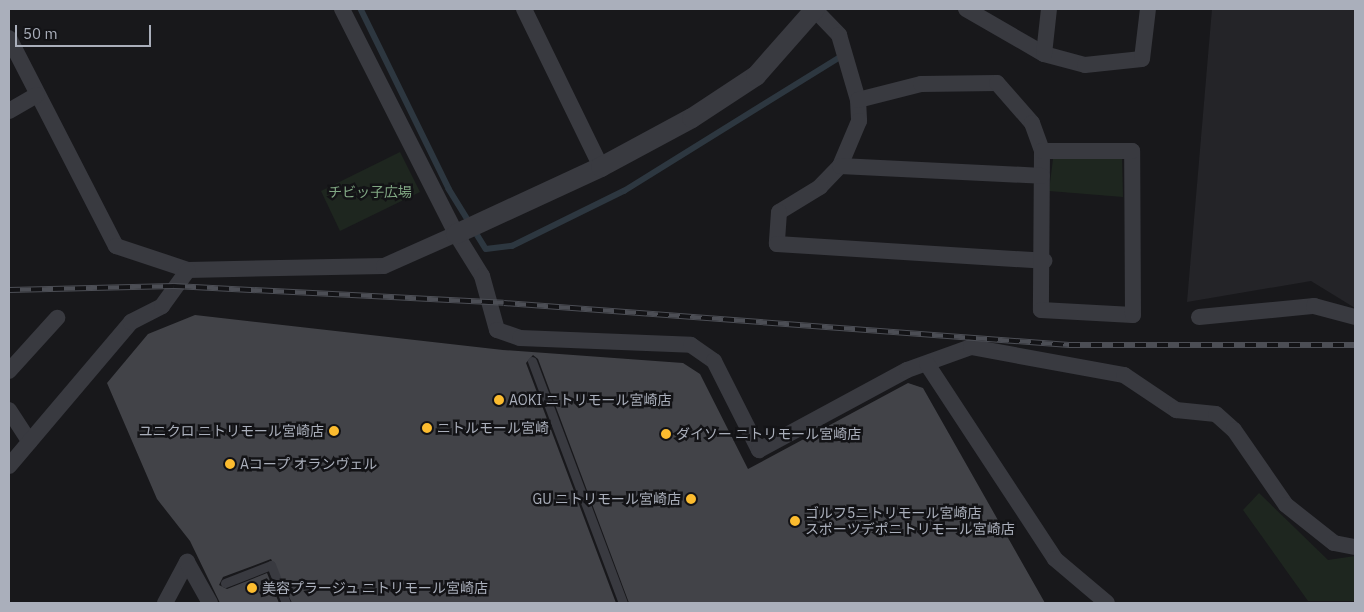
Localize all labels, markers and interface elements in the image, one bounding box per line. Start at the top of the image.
scale bar [18,15,154,47]
text: 50 m [23,24,58,43]
park label: チビッ子広場 [328,184,412,200]
place label: AOKI ニトリモール宮崎店 [509,392,671,408]
marker: AOKI ニトリモール宮崎店 [493,394,505,406]
place label: ニトルモール宮崎 [437,420,549,436]
marker: ニトルモール宮崎 [421,422,433,434]
place label: ユニクロ ニトリモール宮崎店 [139,423,324,439]
marker: ユニクロ ニトリモール宮崎店 [328,425,340,437]
place label: ダイソー ニトリモール宮崎店 [676,426,861,442]
marker: ダイソー ニトリモール宮崎店 [660,428,672,440]
place label: Aコープ オランヴェル [240,456,378,472]
marker: Aコープ オランヴェル [224,458,236,470]
place label: GU ニトリモール宮崎店 [532,491,681,507]
marker: GU ニトリモール宮崎店 [685,493,697,505]
place label: ゴルフ5ニトリモール宮崎店 スポーツデポニトリモール宮崎店 [805,505,1015,538]
marker: ゴルフ5ニトリモール宮崎店 スポーツデポニトリモール宮崎店 [789,515,801,527]
place label: 美容プラージュ ニトリモール宮崎店 [262,580,489,596]
marker: 美容プラージュ ニトリモール宮崎店 [246,582,258,594]

